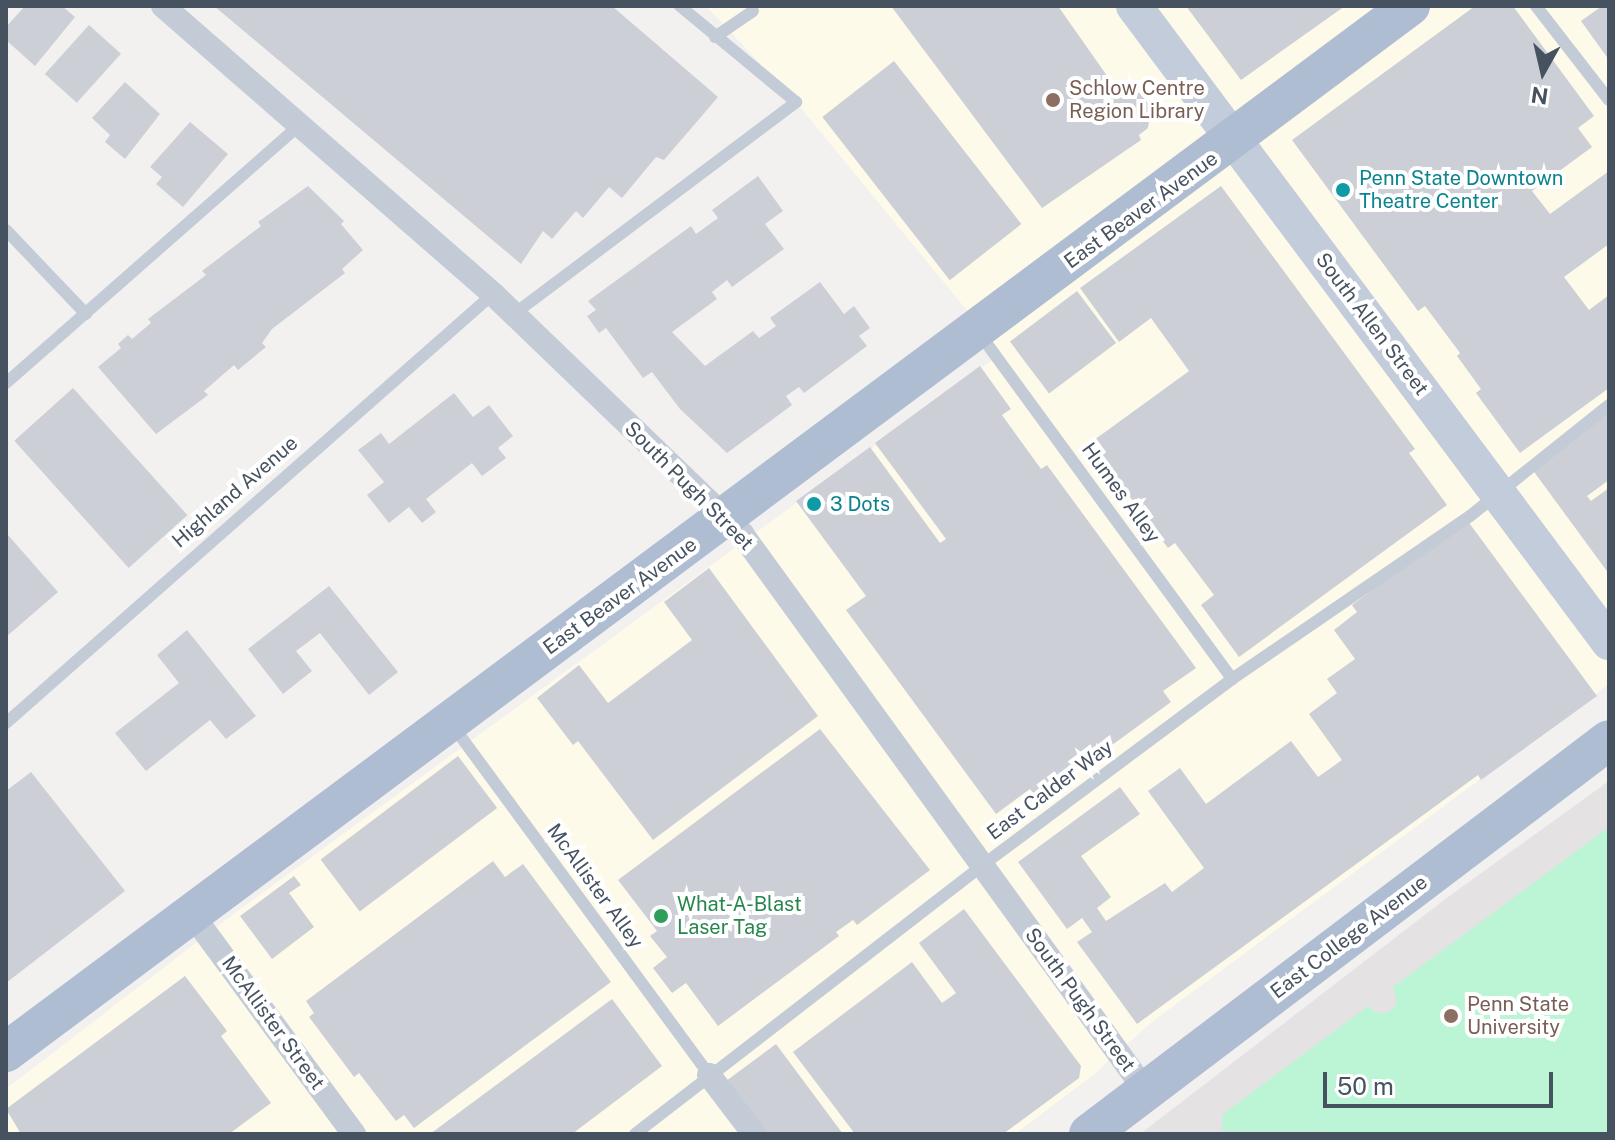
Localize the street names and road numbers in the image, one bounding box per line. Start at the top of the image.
street label: East Beaver Avenue [1060,146,1222,274]
street label: South Allen Street [1311,248,1433,400]
street label: South Pugh Street [620,417,758,555]
street label: Highland Avenue [167,431,303,553]
street label: Humes Alley [1077,438,1165,548]
street label: East Beaver Avenue [539,532,701,660]
street label: East Calder Way [982,735,1118,845]
street label: McAllister Alley [542,819,648,953]
street label: East College Avenue [1266,870,1432,1004]
street label: South Pugh Street [1020,923,1140,1077]
street label: McAllister Street [217,952,329,1094]

